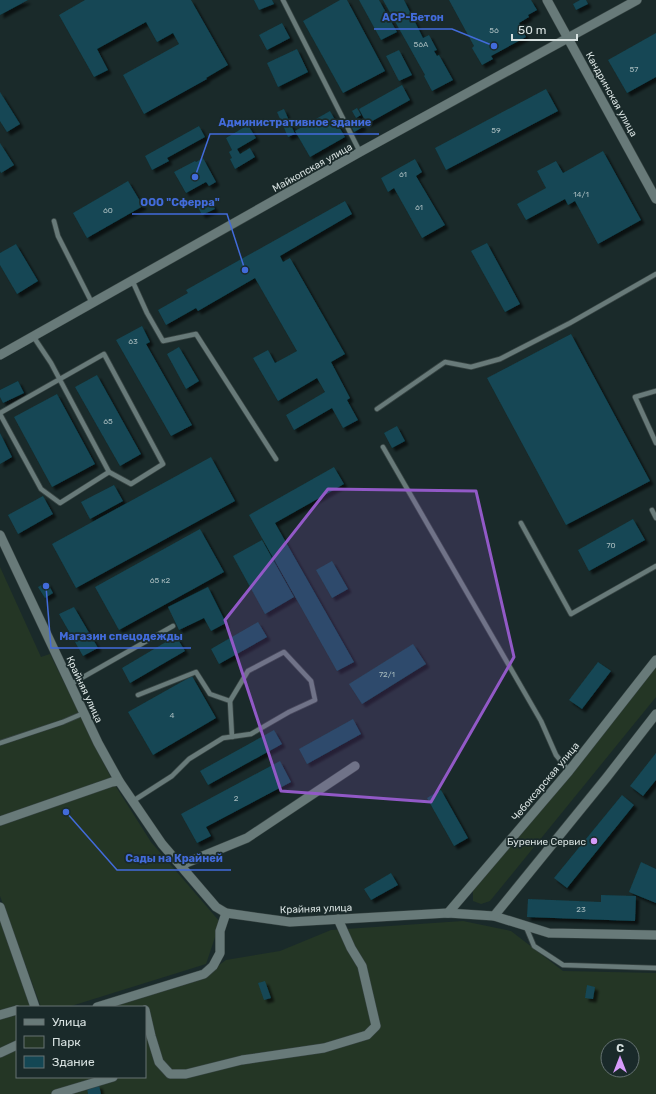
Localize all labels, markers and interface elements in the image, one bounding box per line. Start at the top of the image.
callout: АСР-Бетон [374,6,452,29]
text: АСР-Бетон [382,11,444,24]
scale bar [512,16,577,42]
text: 50 m [518,23,546,37]
house number: 56 [489,26,499,35]
house number: 56А [414,40,429,49]
street label: Кандринская улица [583,50,639,139]
house number: 57 [630,65,638,74]
callout: Административное здание [210,111,379,134]
text: Административное здание [219,116,372,129]
house number: 59 [491,126,501,135]
street label: Майкопская улица [270,141,354,195]
house number: 61 [399,170,407,179]
house number: 14/1 [573,190,589,199]
callout: ООО "Сферра" [132,191,227,214]
text: ООО "Сферра" [140,196,220,209]
house number: 61 [415,203,423,212]
house number: 60 [103,206,113,215]
house number: 63 [128,337,138,346]
house number: 65 [103,417,113,426]
house number: 70 [606,541,616,550]
house number: 65 к2 [150,576,171,585]
callout: Магазин спецодежды [51,625,191,648]
text: Магазин спецодежды [59,630,183,643]
street label: Крайняя улица [63,654,105,725]
house number: 72/1 [379,670,395,679]
house number: 4 [170,711,175,720]
street label: Чебоксарская улица [509,740,582,823]
house number: 2 [234,794,239,803]
place label: Бурение Сервис [507,836,586,848]
marker: Бурение Сервис [589,836,599,846]
callout: Сады на Крайней [117,847,231,870]
text: Сады на Крайней [125,852,223,865]
street label: Крайняя улица [280,902,352,916]
house number: 23 [576,905,586,914]
legend [16,1006,146,1078]
text: Улица [52,1015,86,1029]
text: Парк [52,1035,81,1049]
north arrow [600,1038,640,1078]
text: С [616,1042,624,1055]
text: Здание [52,1055,95,1069]

